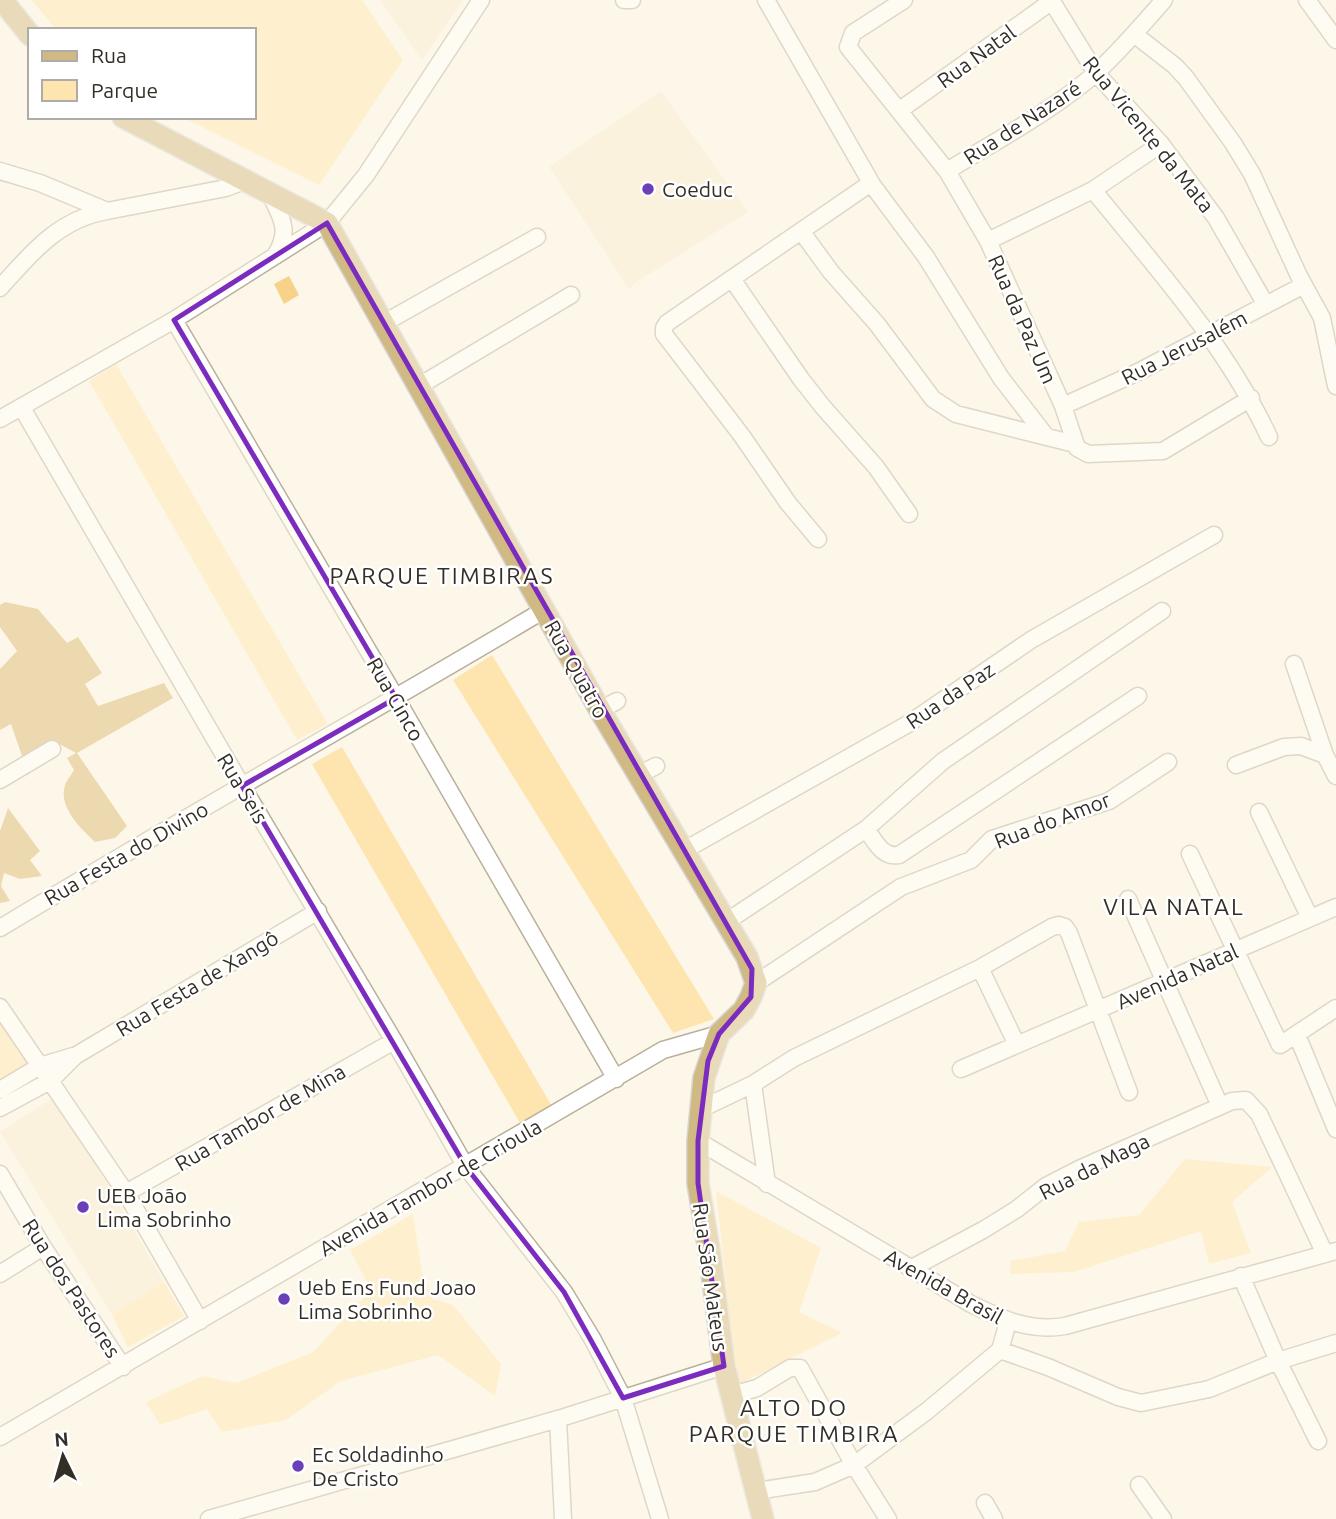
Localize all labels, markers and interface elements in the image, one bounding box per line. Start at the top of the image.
street label: Rua Natal [932,20,1020,92]
legend [28,28,256,119]
text: Rua [91,43,127,67]
street label: Rua Vicente da Mata [1079,51,1219,217]
street label: Rua de Nazaré [959,75,1085,169]
text: Parque [91,78,158,102]
place label: Coeduc [662,177,733,201]
marker: Coeduc [640,181,656,197]
street label: Rua da Paz Um [984,251,1062,387]
street label: Rua Jerusalém [1117,305,1251,389]
district label: PARQUE TIMBIRAS [329,563,555,588]
street label: Rua Quatro [540,616,614,722]
street label: Rua Cinco [362,653,430,745]
street label: Rua da Paz [901,657,999,733]
street label: Rua Seis [213,749,273,827]
street label: Rua do Amor [991,787,1113,853]
street label: Rua Festa do Divino [40,796,212,910]
district label: VILA NATAL [1103,894,1245,919]
street label: Rua Festa de Xangô [112,925,282,1041]
street label: Avenida Natal [1113,939,1241,1013]
street label: Rua Tambor de Mina [171,1058,349,1176]
street label: Avenida Tambor de Crioula [315,1113,545,1261]
street label: Rua da Maga [1035,1128,1153,1204]
place label: UEB João Lima Sobrinho [97,1183,231,1231]
marker: UEB João Lima Sobrinho [75,1199,91,1215]
street label: Rua São Mateus [689,1201,733,1353]
street label: Rua dos Pastores [18,1214,126,1362]
street label: Avenida Brasil [880,1244,1008,1328]
place label: Ueb Ens Fund Joao Lima Sobrinho [298,1275,476,1323]
marker: Ueb Ens Fund Joao Lima Sobrinho [276,1291,292,1307]
district label: ALTO DO PARQUE TIMBIRA [689,1395,899,1446]
north arrow [28,1421,98,1491]
text: N [53,1427,70,1451]
place label: Ec Soldadinho De Cristo [312,1442,444,1490]
marker: Ec Soldadinho De Cristo [290,1458,306,1474]

